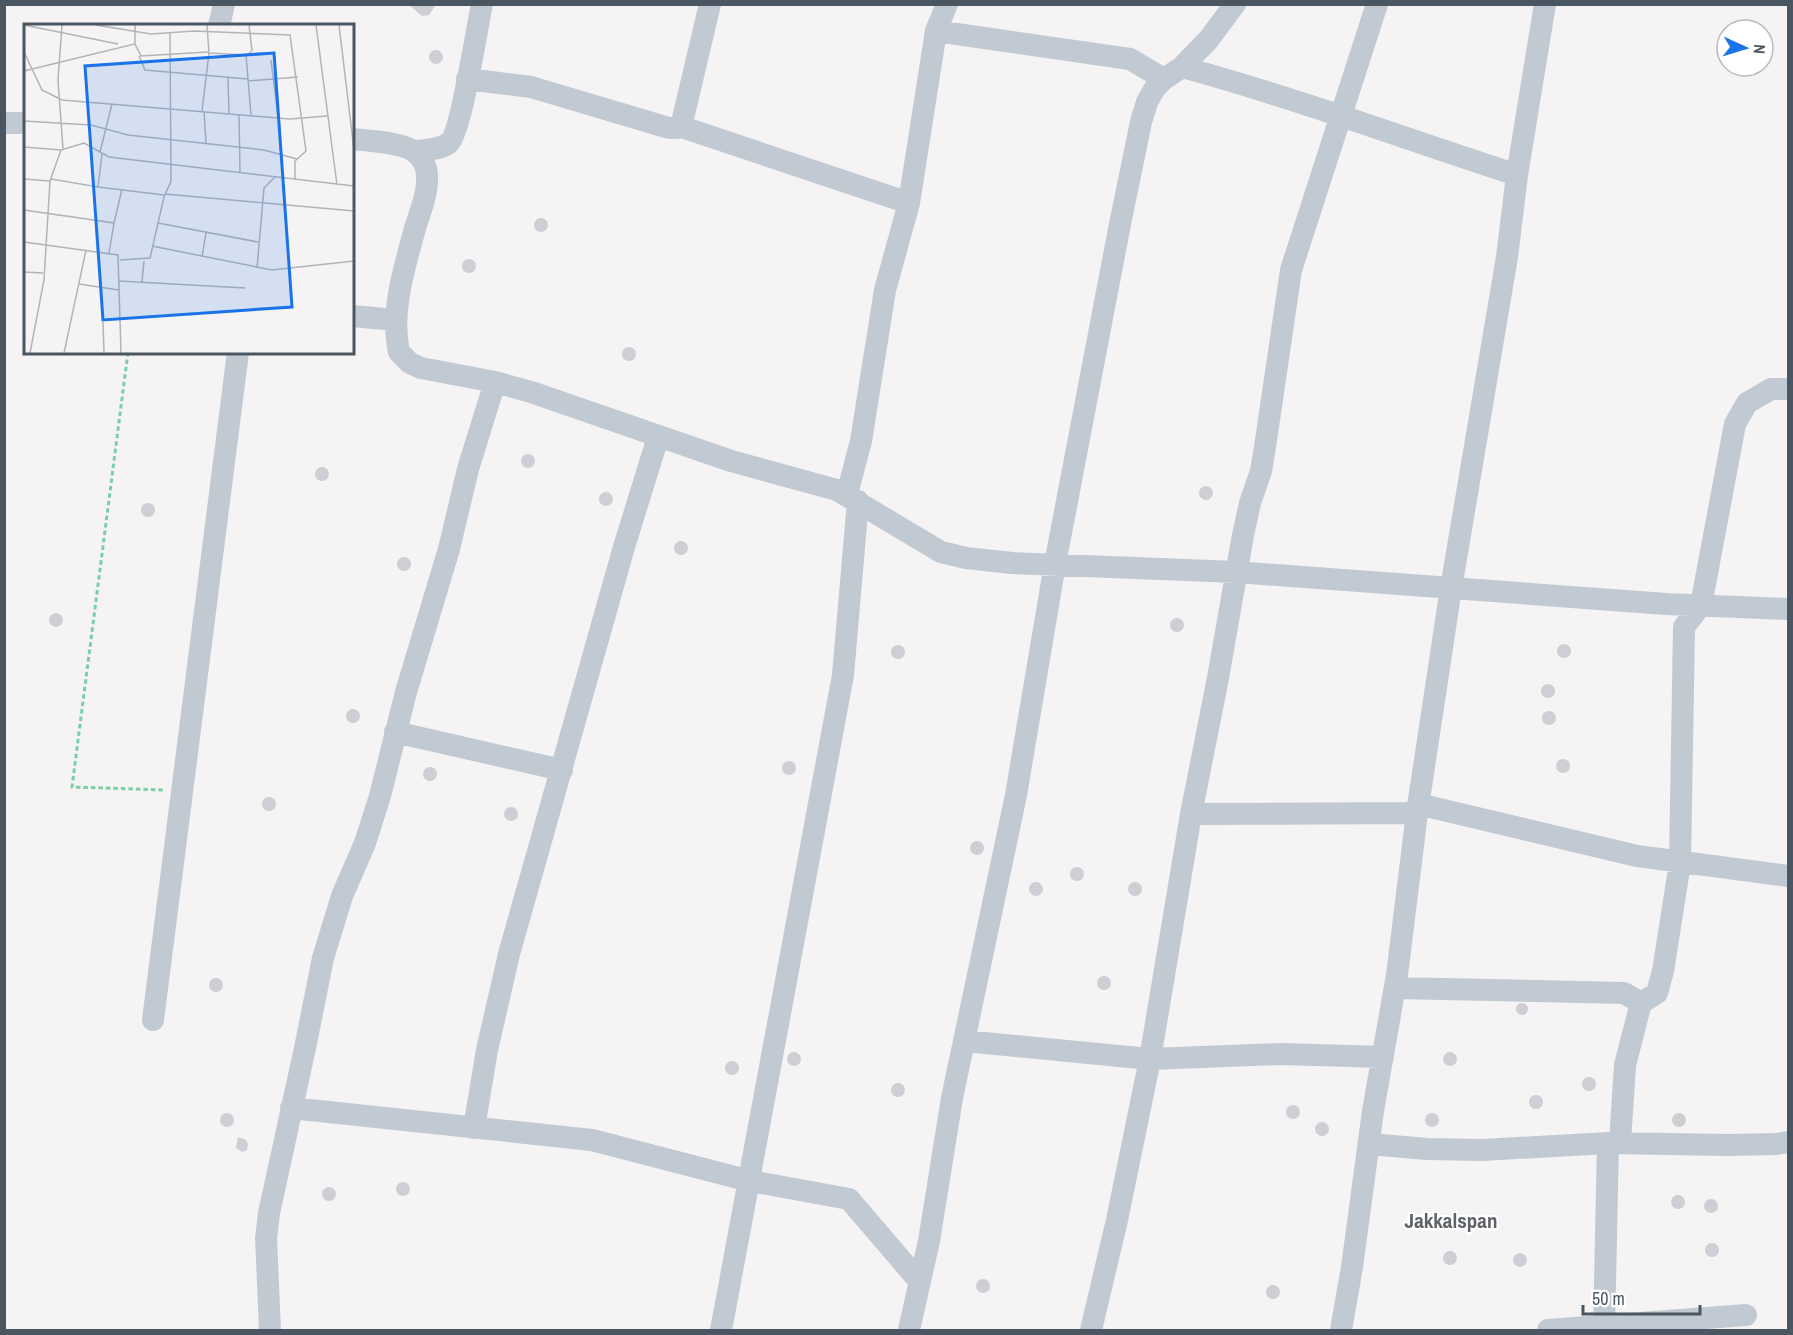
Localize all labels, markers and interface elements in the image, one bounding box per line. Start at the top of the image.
north arrow [1715,18,1775,78]
inset map [24,24,354,354]
text: N [1749,44,1771,55]
district label: Jakkalspan [1405,1206,1497,1235]
scale bar [1583,1278,1700,1316]
text: 50 m [1592,1286,1625,1311]

